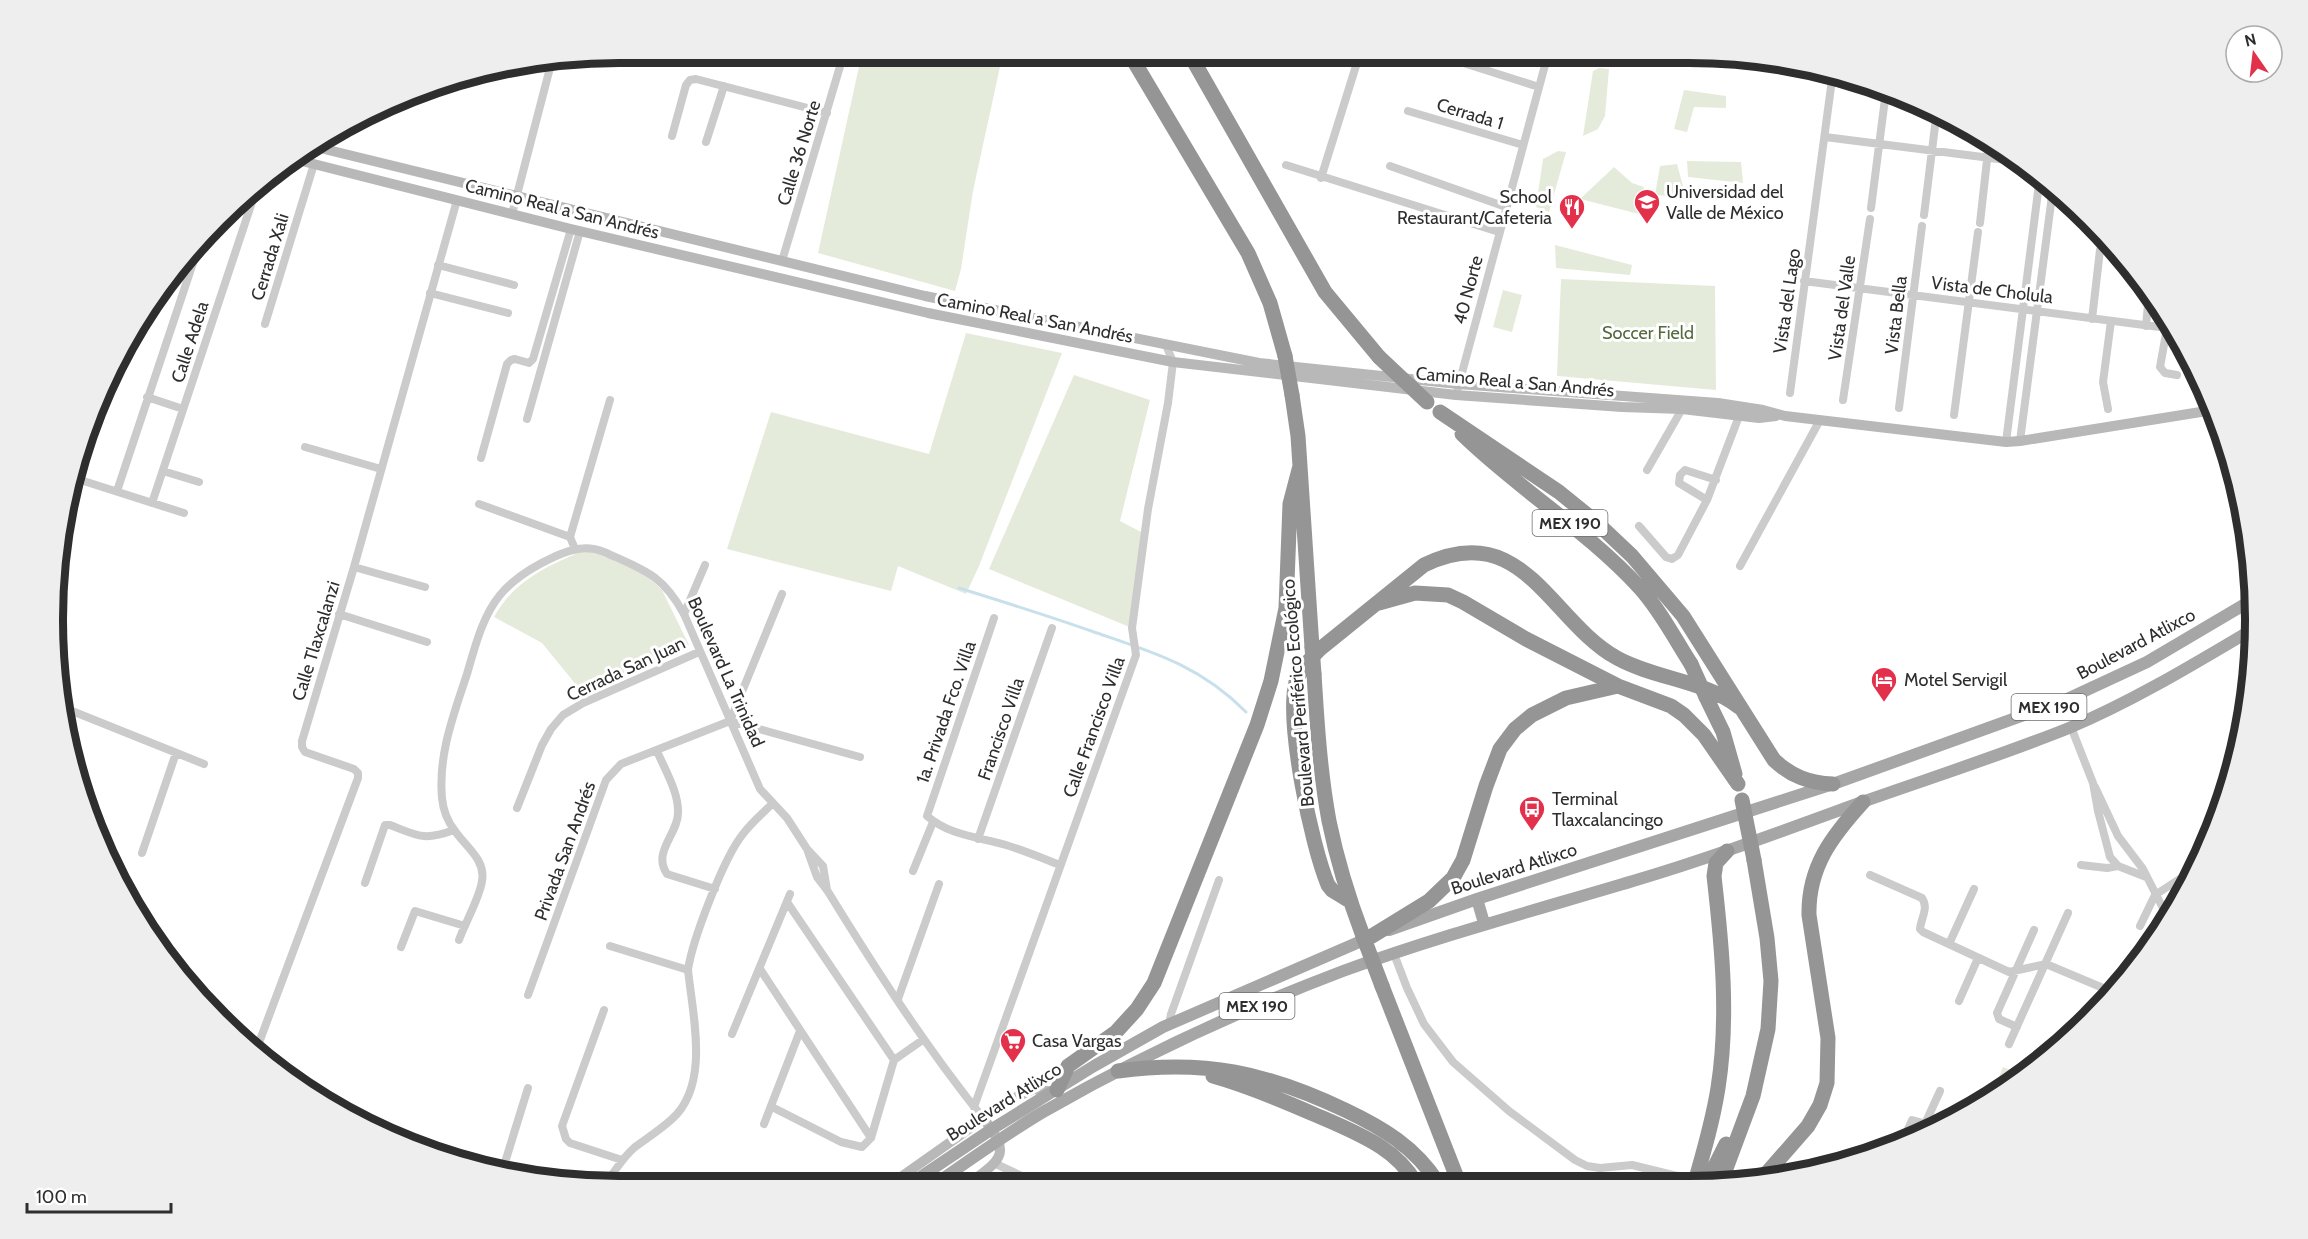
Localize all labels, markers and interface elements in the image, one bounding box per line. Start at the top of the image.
north arrow [2224,24,2284,84]
text: N [2243,29,2258,51]
street label: Cerrada 1 [1434,93,1506,135]
street label: Calle 36 Norte [773,98,825,208]
street label: Camino Real a San Andrés [463,174,661,244]
place label: Universidad del Valle de México [1666,181,1784,224]
place label: School Restaurant/Cafeteria [1397,186,1553,229]
school or university icon: Universidad del Valle de México [1632,187,1662,225]
restaurant icon: School Restaurant/Cafeteria [1557,192,1587,230]
street label: Cerrada Xali [246,211,294,303]
street label: Vista del Lago [1769,247,1805,355]
street label: 40 Norte [1448,253,1488,327]
street label: Vista del Valle [1824,254,1860,362]
street label: Vista de Cholula [1930,272,2054,308]
street label: Vista Bella [1880,274,1912,355]
street label: Camino Real a San Andrés [935,288,1135,348]
street label: Calle Adela [166,298,214,386]
park label: Soccer Field [1602,322,1694,344]
street label: Camino Real a San Andrés [1415,362,1615,402]
road number: MEX 190 [1532,510,1608,536]
street label: Calle Tlaxcalanzi [287,578,345,704]
street label: Boulevard Periférico Ecológico [1277,578,1319,808]
street label: Boulevard La Trinidad [683,594,769,750]
street label: Boulevard Atlixco [2073,603,2199,684]
street label: Cerrada San Juan [563,632,689,706]
street label: 1a. Privada Fco. Villa [911,638,981,786]
street label: Calle Francisco Villa [1058,653,1130,801]
hotel icon: Motel Servigil [1869,665,1899,703]
place label: Motel Servigil [1904,669,2008,691]
street label: Francisco Villa [973,674,1029,783]
road number: MEX 190 [2012,694,2086,720]
street label: Privada San Andrés [530,779,600,923]
place label: Terminal Tlaxcalancingo [1552,788,1663,831]
bus stop icon: Terminal Tlaxcalancingo [1517,794,1547,832]
street label: Boulevard Atlixco [1448,838,1580,900]
road number: MEX 190 [1220,993,1294,1019]
supermarket icon: Casa Vargas [998,1026,1028,1064]
place label: Casa Vargas [1032,1030,1121,1052]
street label: Boulevard Atlixco [943,1058,1066,1146]
scale bar [27,1176,171,1214]
text: 100 m [36,1186,87,1208]

